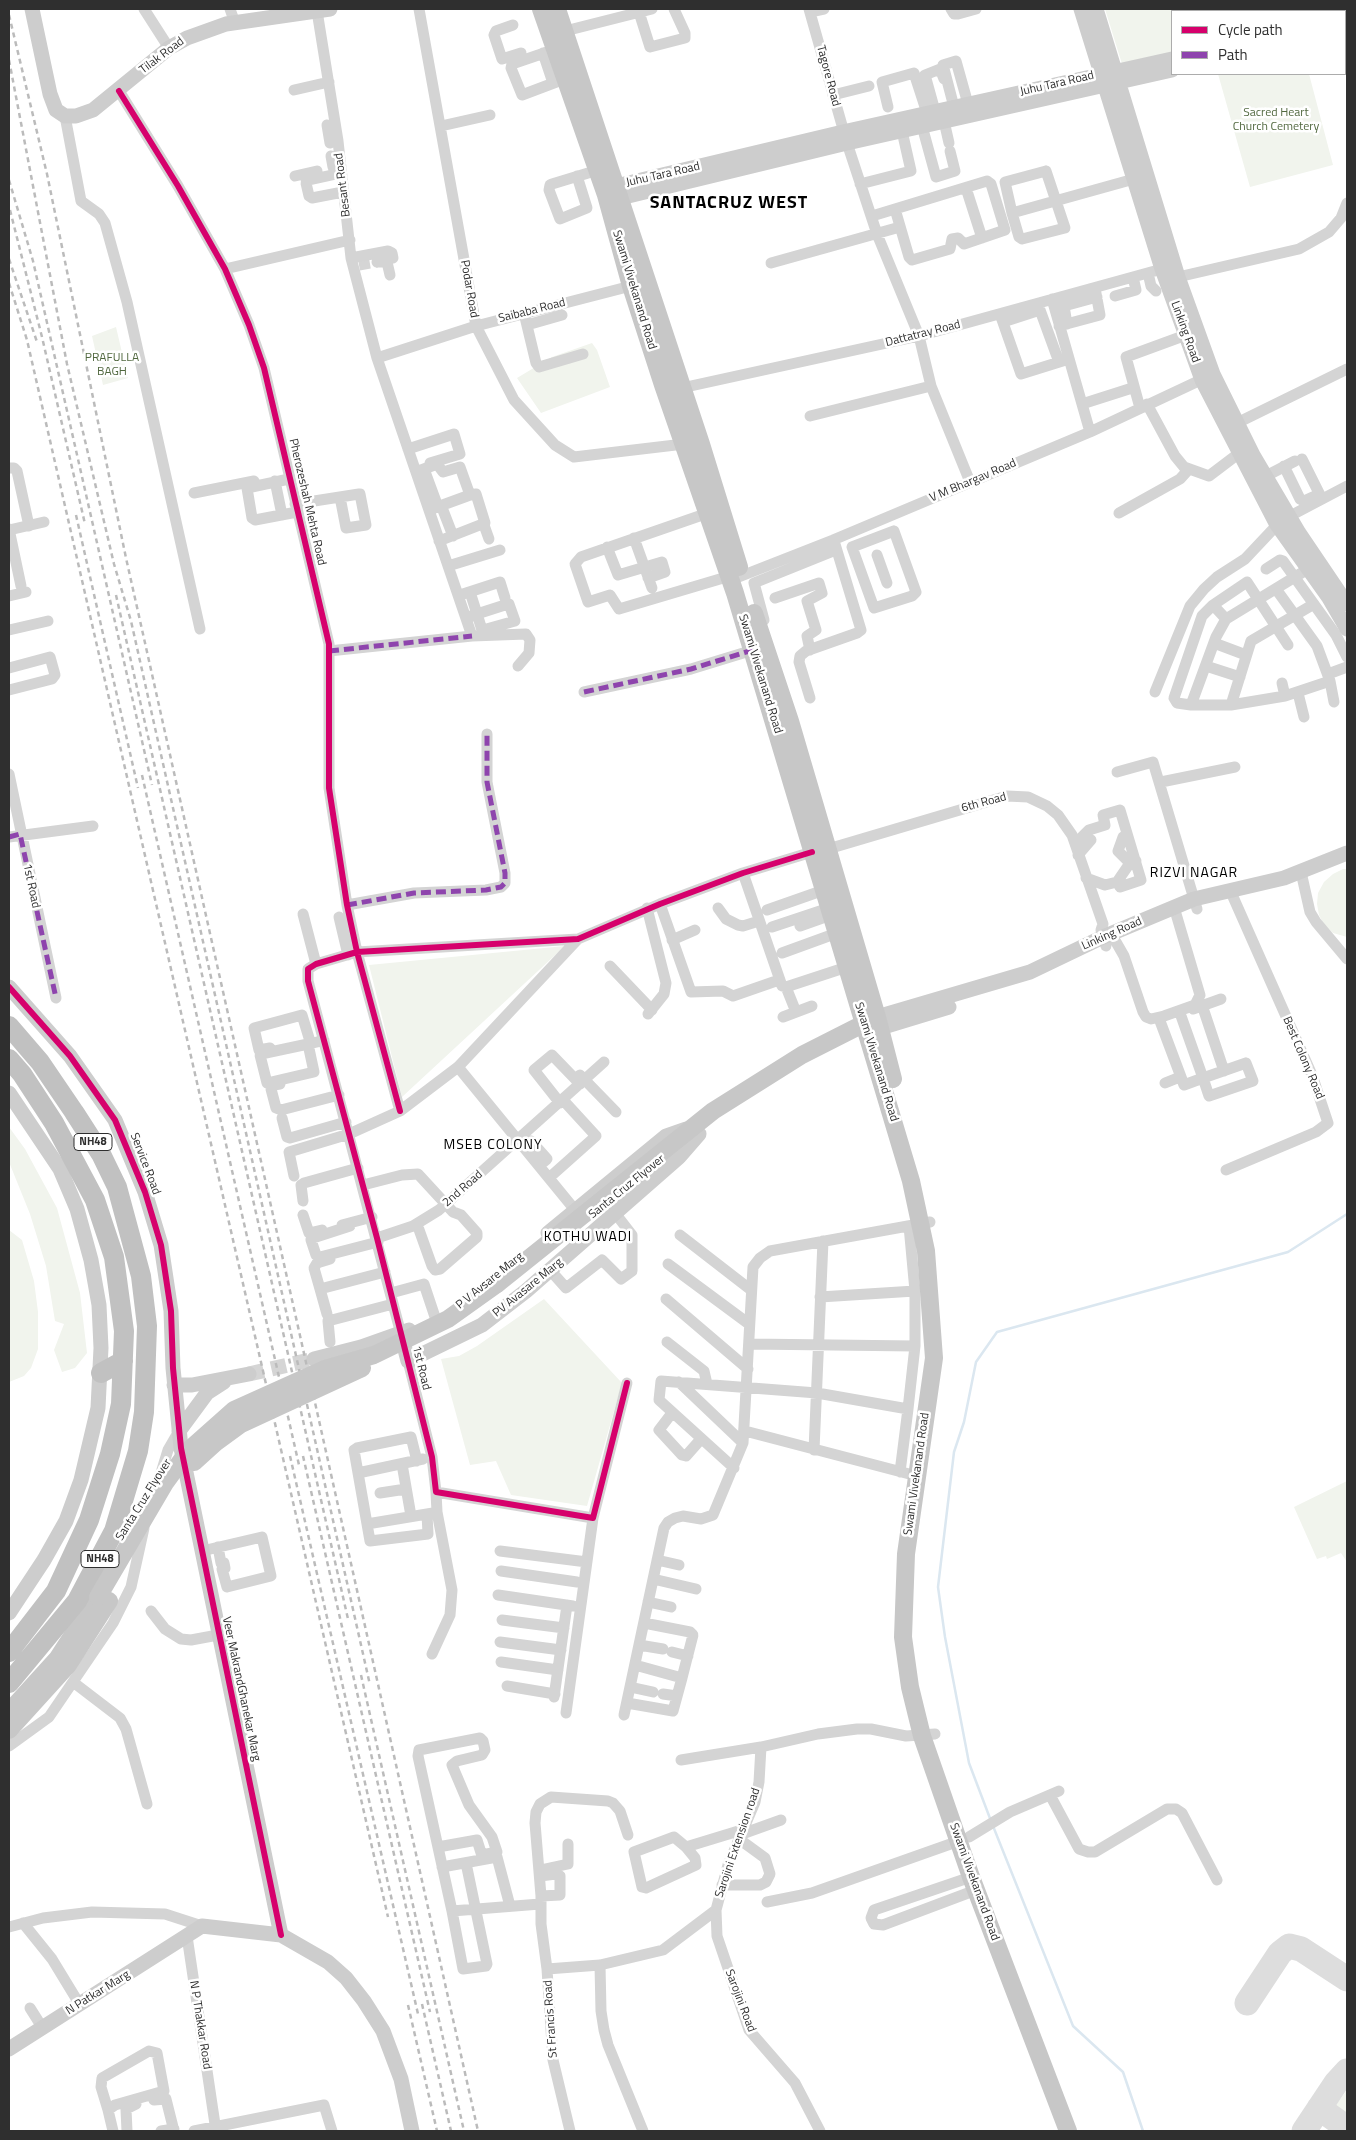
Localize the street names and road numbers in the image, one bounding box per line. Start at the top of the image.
street label: Tilak Road [137,35,187,77]
street label: Tagore Road [813,44,843,108]
street label: Juhu Tara Road [1019,69,1095,99]
street label: Besant Road [332,152,354,218]
street label: Juhu Tara Road [625,160,701,190]
street label: Swami Vivekanand Road [609,229,659,351]
street label: Podar Road [457,259,481,319]
street label: Saibaba Road [497,296,567,326]
street label: Linking Road [1167,299,1203,365]
street label: Dattatray Road [884,318,962,350]
street label: Pherozeshah Mehta Road [285,437,329,567]
street label: V M Bhargav Road [927,456,1019,506]
street label: Swami Vivekanand Road [735,613,785,735]
street label: 6th Road [960,790,1008,816]
street label: 1st Road [19,862,43,910]
street label: Linking Road [1080,914,1144,954]
street label: Swami Vivekanand Road [851,1001,901,1123]
street label: Best Colony Road [1279,1014,1327,1102]
street label: Service Road [127,1131,163,1197]
road number: NH48 [74,1134,112,1150]
street label: Santa Cruz Flyover [586,1152,668,1222]
street label: 2nd Road [440,1168,486,1210]
street label: P V Avsare Marg [453,1249,527,1313]
street label: PV Avasare Marg [490,1255,566,1321]
street label: 1st Road [409,1344,433,1392]
street label: Swami Vivekanand Road [901,1412,933,1536]
street label: Santa Cruz Flyover [113,1456,175,1544]
road number: NH48 [81,1550,119,1568]
street label: Veer MakrandGhanekar Marg [219,1615,263,1763]
street label: Sarojini Extension road [712,1786,764,1900]
street label: Swami Vivekanand Road [946,1821,1002,1943]
street label: N Patkar Marg [63,1968,133,2018]
street label: Sarojini Road [721,1968,759,2034]
street label: N P Thakkar Road [186,1980,214,2070]
street label: St Francis Road [541,1980,561,2058]

